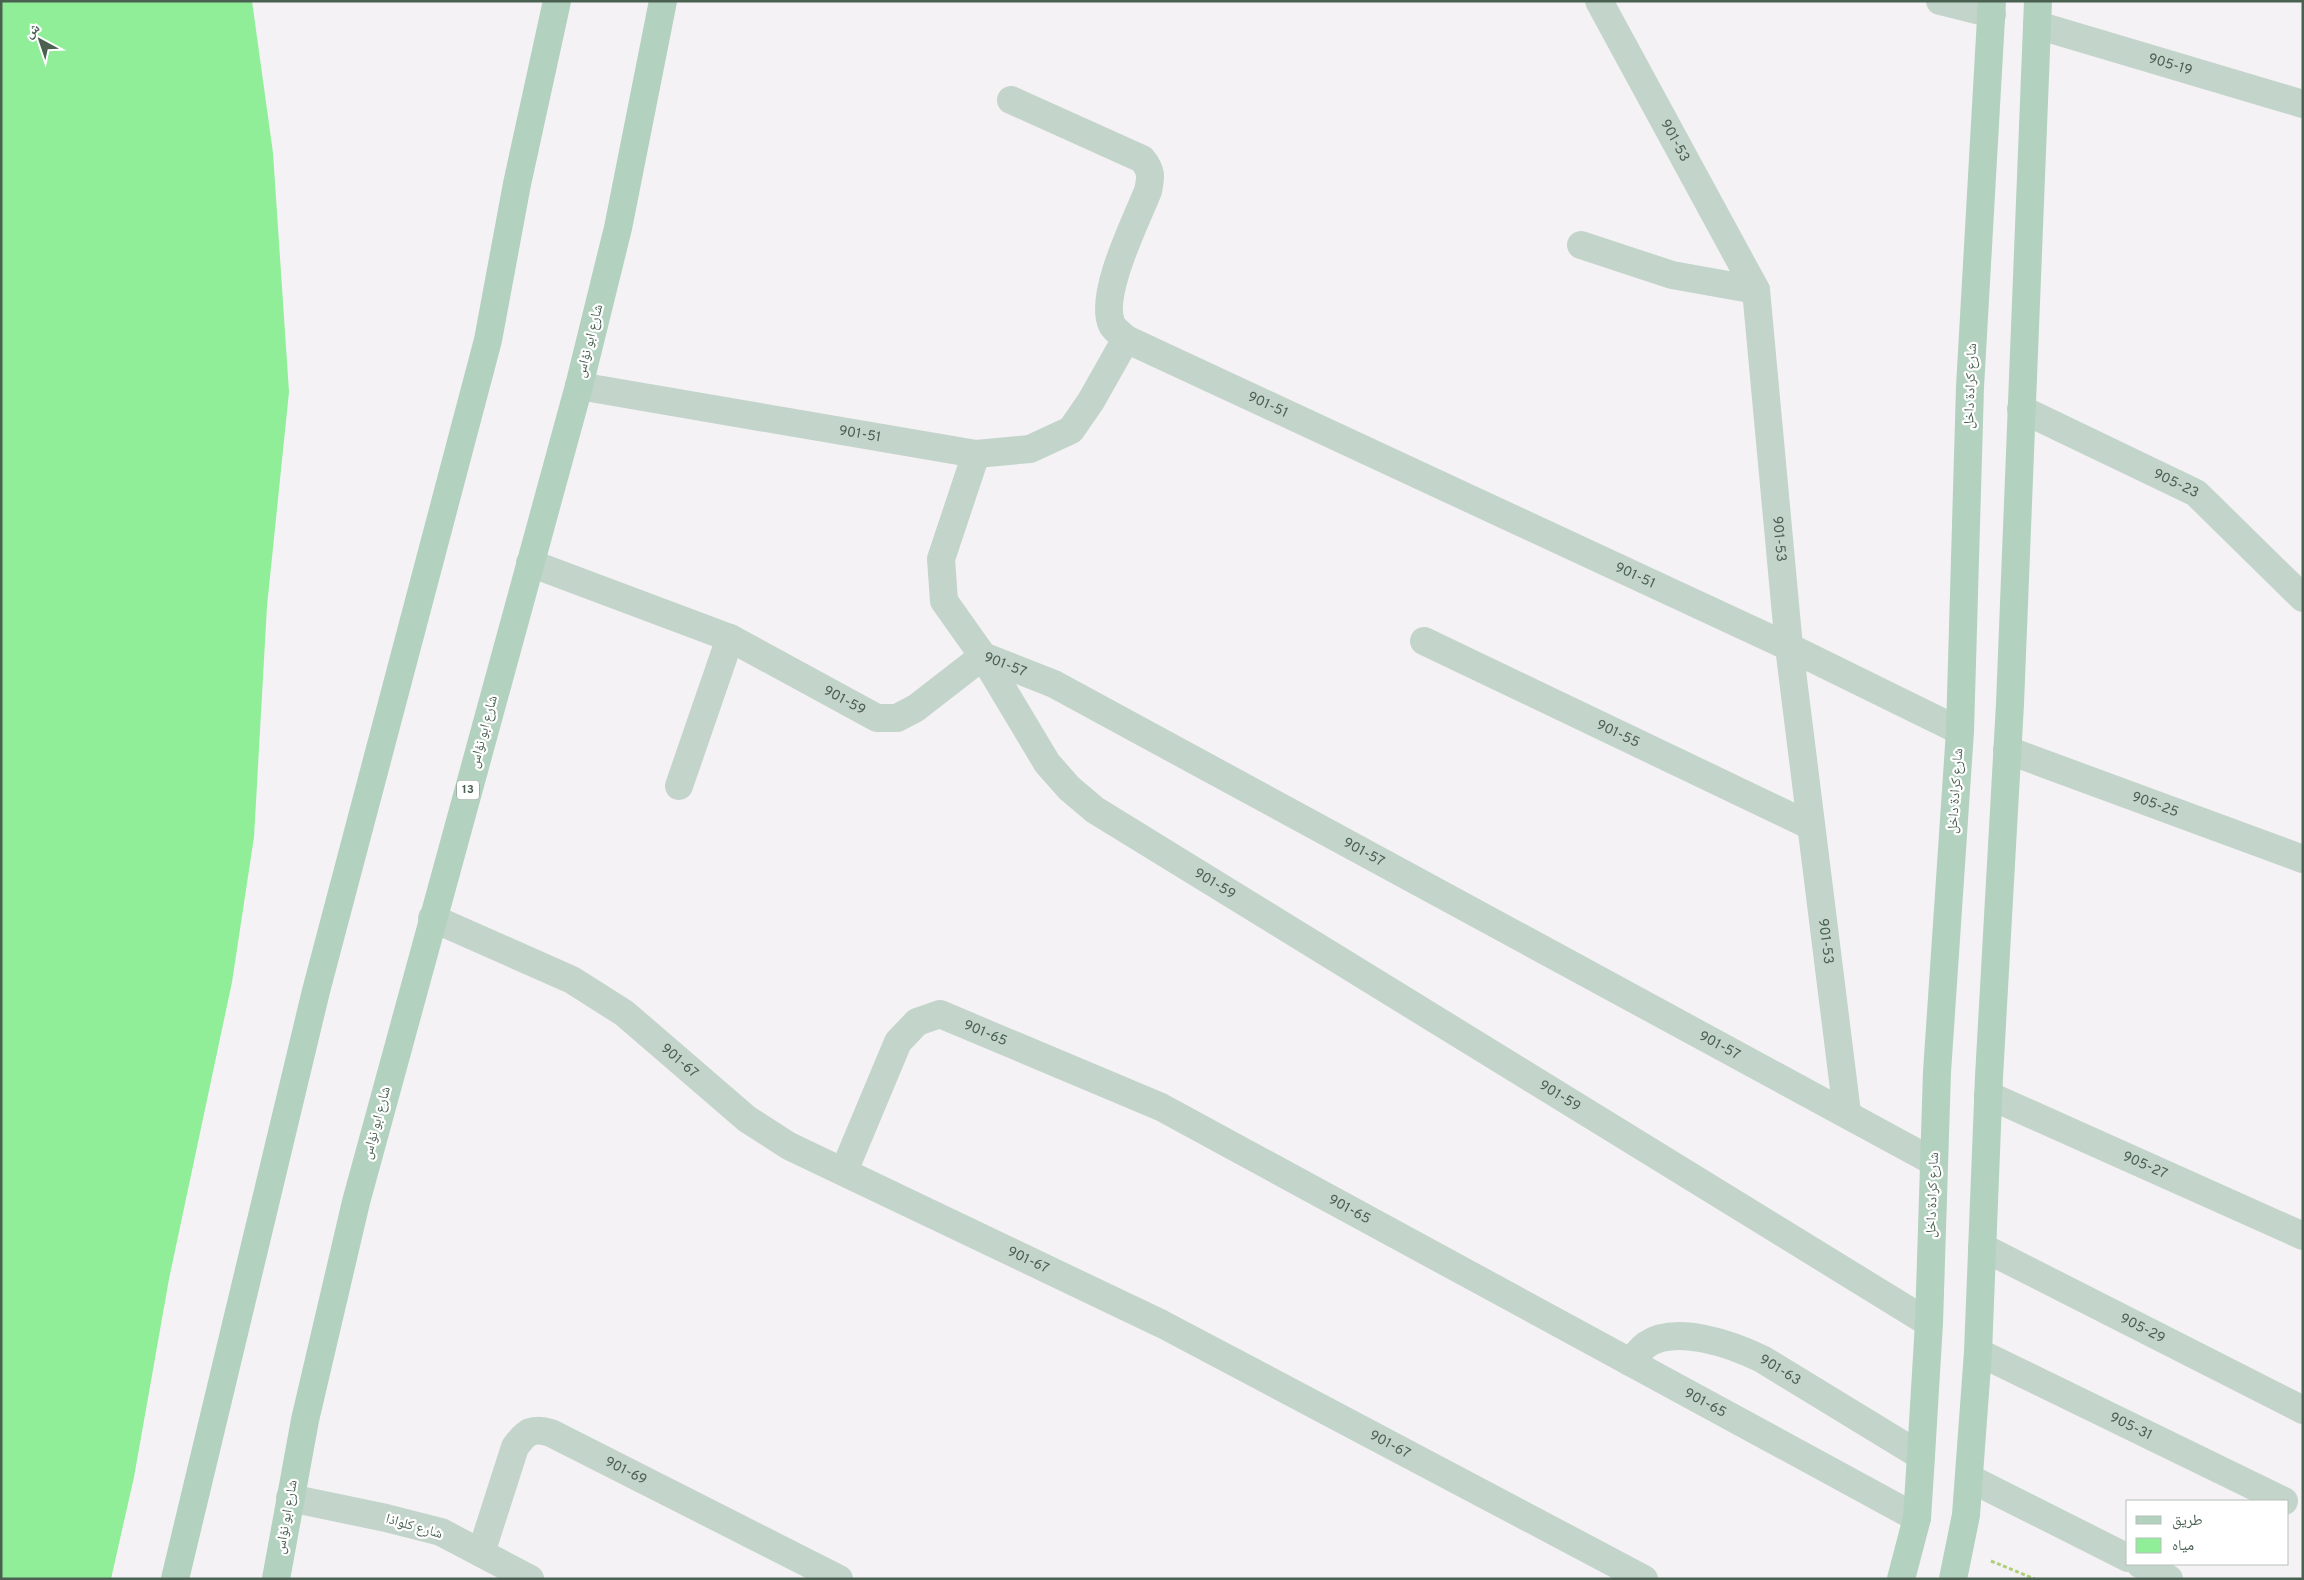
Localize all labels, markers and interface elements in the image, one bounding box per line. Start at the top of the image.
north arrow [15,15,65,65]
text: ش [21,20,44,42]
street label: 905-19 [2146,50,2194,79]
street label: 901-53 [1656,117,1693,165]
street label: شارع ابو نؤاس [573,303,607,379]
street label: شارع كرادة داخل [1961,343,1981,429]
street label: 901-51 [1245,388,1291,422]
street label: 901-51 [837,422,882,446]
street label: 905-23 [2150,465,2202,502]
street label: 901-53 [1768,515,1790,563]
street label: 901-51 [1612,559,1658,592]
street label: 901-57 [981,649,1029,681]
street label: 901-59 [820,682,869,719]
street label: شارع ابو نؤاس [466,694,502,770]
street label: 901-55 [1594,716,1642,751]
street label: شارع كرادة داخل [1945,748,1967,834]
road number: 13 [457,780,479,800]
street label: 905-25 [2129,788,2181,821]
street label: 901-57 [1340,834,1387,870]
street label: 901-59 [1191,865,1239,903]
street label: 901-53 [1814,918,1837,965]
street label: 901-65 [961,1016,1010,1050]
street label: 901-57 [1696,1027,1743,1064]
street label: 901-67 [657,1040,702,1082]
street label: 901-59 [1536,1077,1584,1115]
street label: شارع ابو نؤاس [359,1085,395,1161]
street label: 905-27 [2120,1148,2170,1183]
street label: شارع كرادة داخل [1923,1152,1943,1238]
street label: 901-65 [1325,1191,1374,1228]
street label: 901-67 [1005,1243,1052,1277]
street label: 905-29 [2117,1310,2168,1347]
street label: 901-63 [1756,1351,1804,1389]
street label: 901-65 [1681,1384,1729,1421]
street label: 905-31 [2107,1409,2155,1444]
street label: 901-67 [1366,1427,1413,1462]
street label: 901-69 [602,1453,650,1489]
street label: شارع ابو نؤاس [272,1479,302,1555]
legend [2126,1500,2289,1565]
street label: شارع كلواذا [384,1511,444,1543]
text: طريق [2172,1512,2203,1531]
text: مياه [2172,1537,2194,1556]

